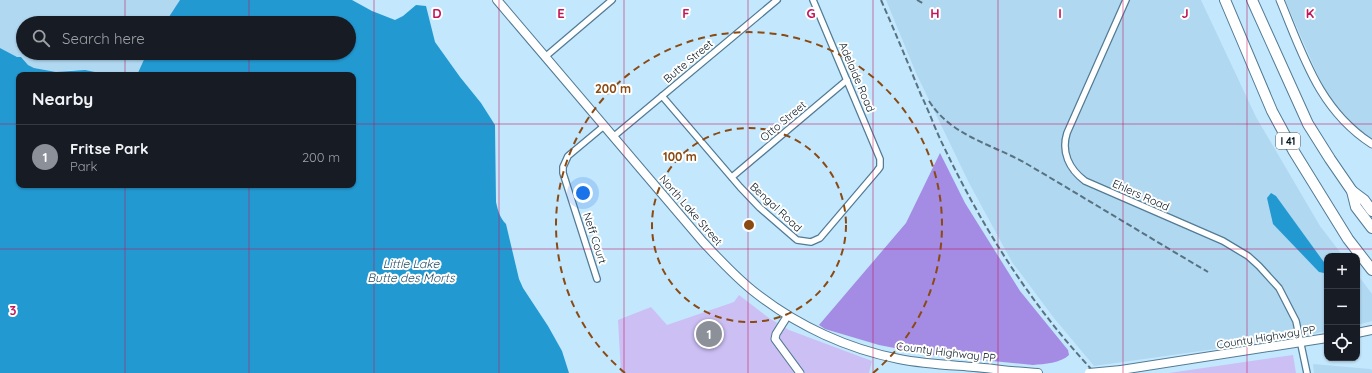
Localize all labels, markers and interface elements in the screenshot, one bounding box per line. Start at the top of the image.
text: D [432,5,442,21]
text: E [557,5,565,21]
text: F [682,5,690,21]
text: G [806,5,816,21]
text: H [930,5,940,21]
text: I [1058,5,1062,21]
text: J [1181,5,1189,21]
text: K [1306,5,1315,21]
search box [16,16,356,60]
icon: search [30,27,52,49]
text: Search here [62,29,145,48]
street label: Butte Street [660,36,716,86]
street label: Adelaide Road [836,40,878,114]
text: 200 m [595,81,631,96]
text: Nearby [32,88,93,109]
street label: Otto Street [757,98,809,144]
road number: I 41 [1276,133,1300,149]
text: Fritse Park [70,139,149,158]
text: 1 [42,149,48,165]
text: 200 m [302,149,340,165]
text: 100 m [663,149,697,164]
text: Park [70,158,98,174]
street label: North Lake Street [656,172,726,248]
street label: Ehlers Road [1110,176,1172,214]
street label: Bengal Road [747,179,805,235]
your location [573,183,593,203]
street label: Neff Court [580,211,610,266]
centre of rings [742,218,756,232]
map controls [1324,253,1360,361]
button: + [1324,253,1360,289]
water label: Little Lake Butte des Morts [367,256,456,285]
button: − [1324,289,1360,325]
text: 3 [10,302,17,318]
pin: 1 [696,319,722,349]
street label: County Highway PP [1215,322,1317,352]
button: locate [1324,325,1360,361]
street label: County Highway PP [895,339,997,365]

